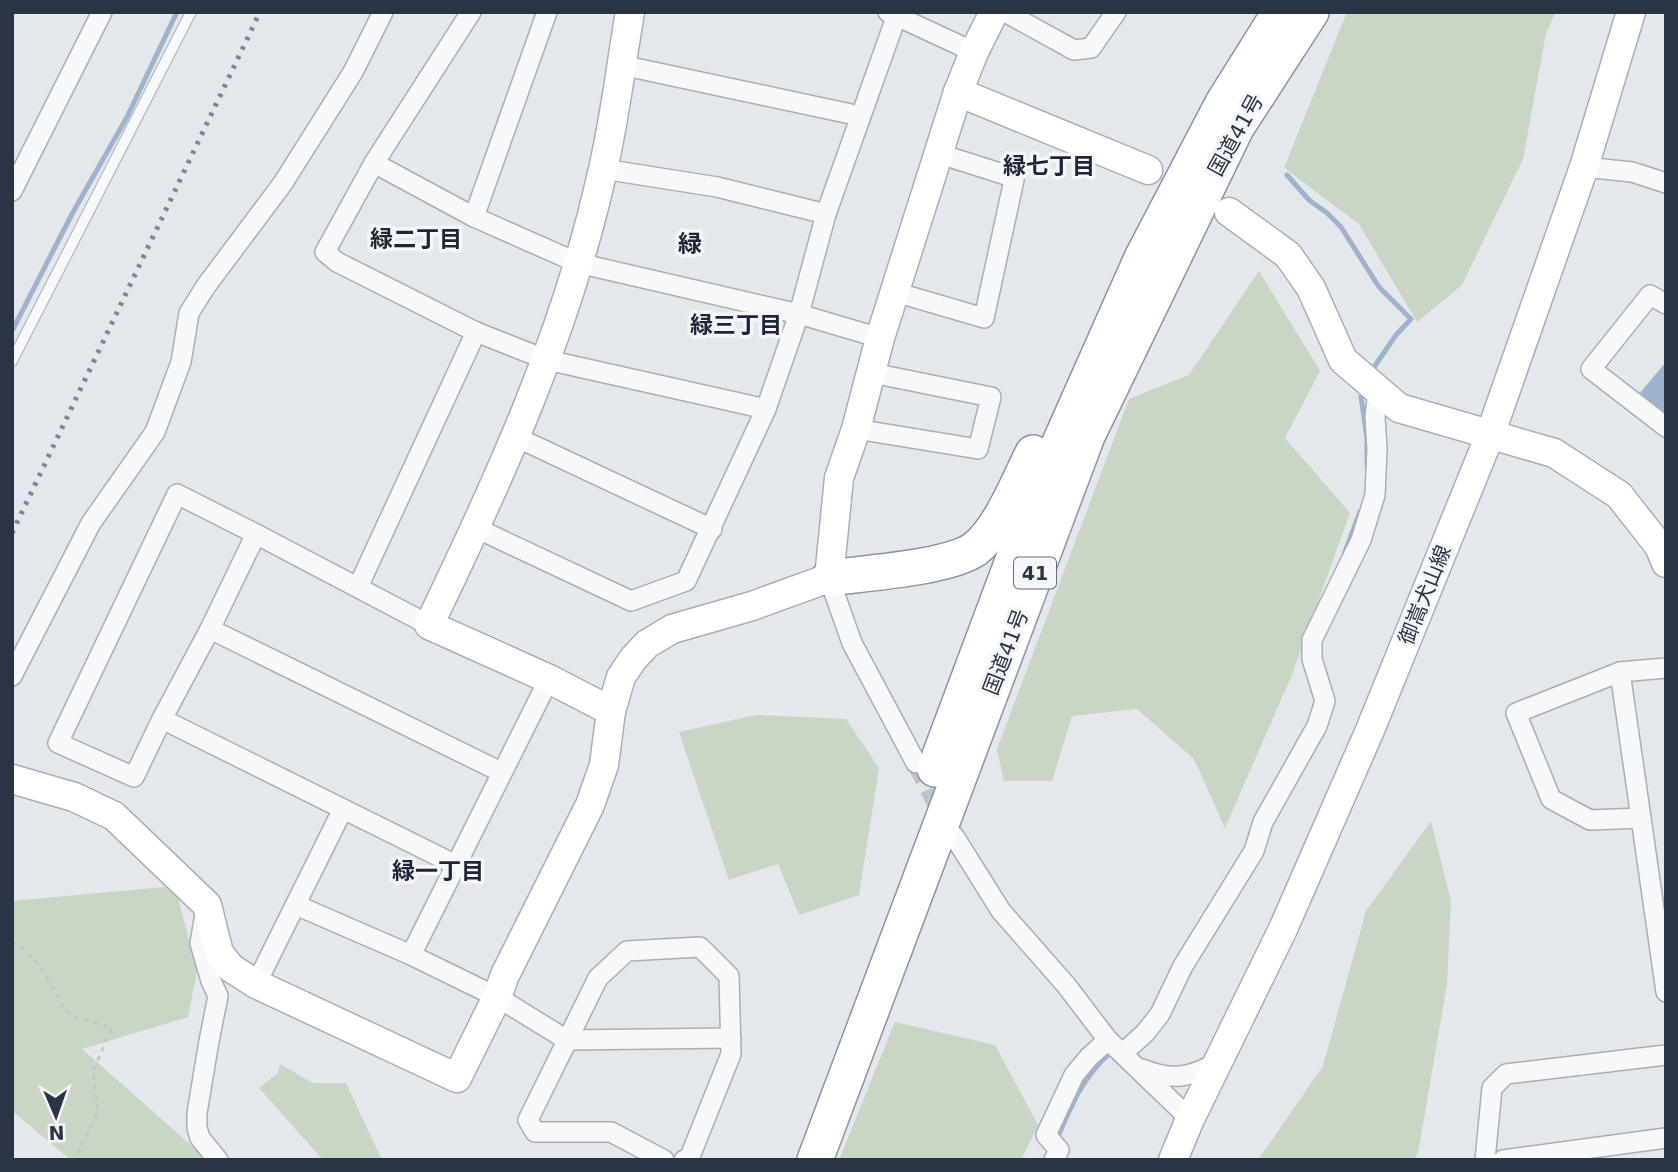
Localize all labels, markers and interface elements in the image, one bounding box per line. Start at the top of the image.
street label: 国道41号 [1204,90,1268,180]
district label: 緑七丁目 [1003,153,1095,179]
district label: 緑二丁目 [370,226,462,252]
district label: 緑 [678,230,702,258]
district label: 緑三丁目 [690,312,782,338]
street label: 御嵩犬山線 [1394,542,1456,648]
road number: 41 [1014,558,1056,588]
street label: 国道41号 [979,606,1033,698]
district label: 緑一丁目 [392,858,484,884]
north arrow [21,1081,91,1151]
text: N [48,1122,65,1144]

